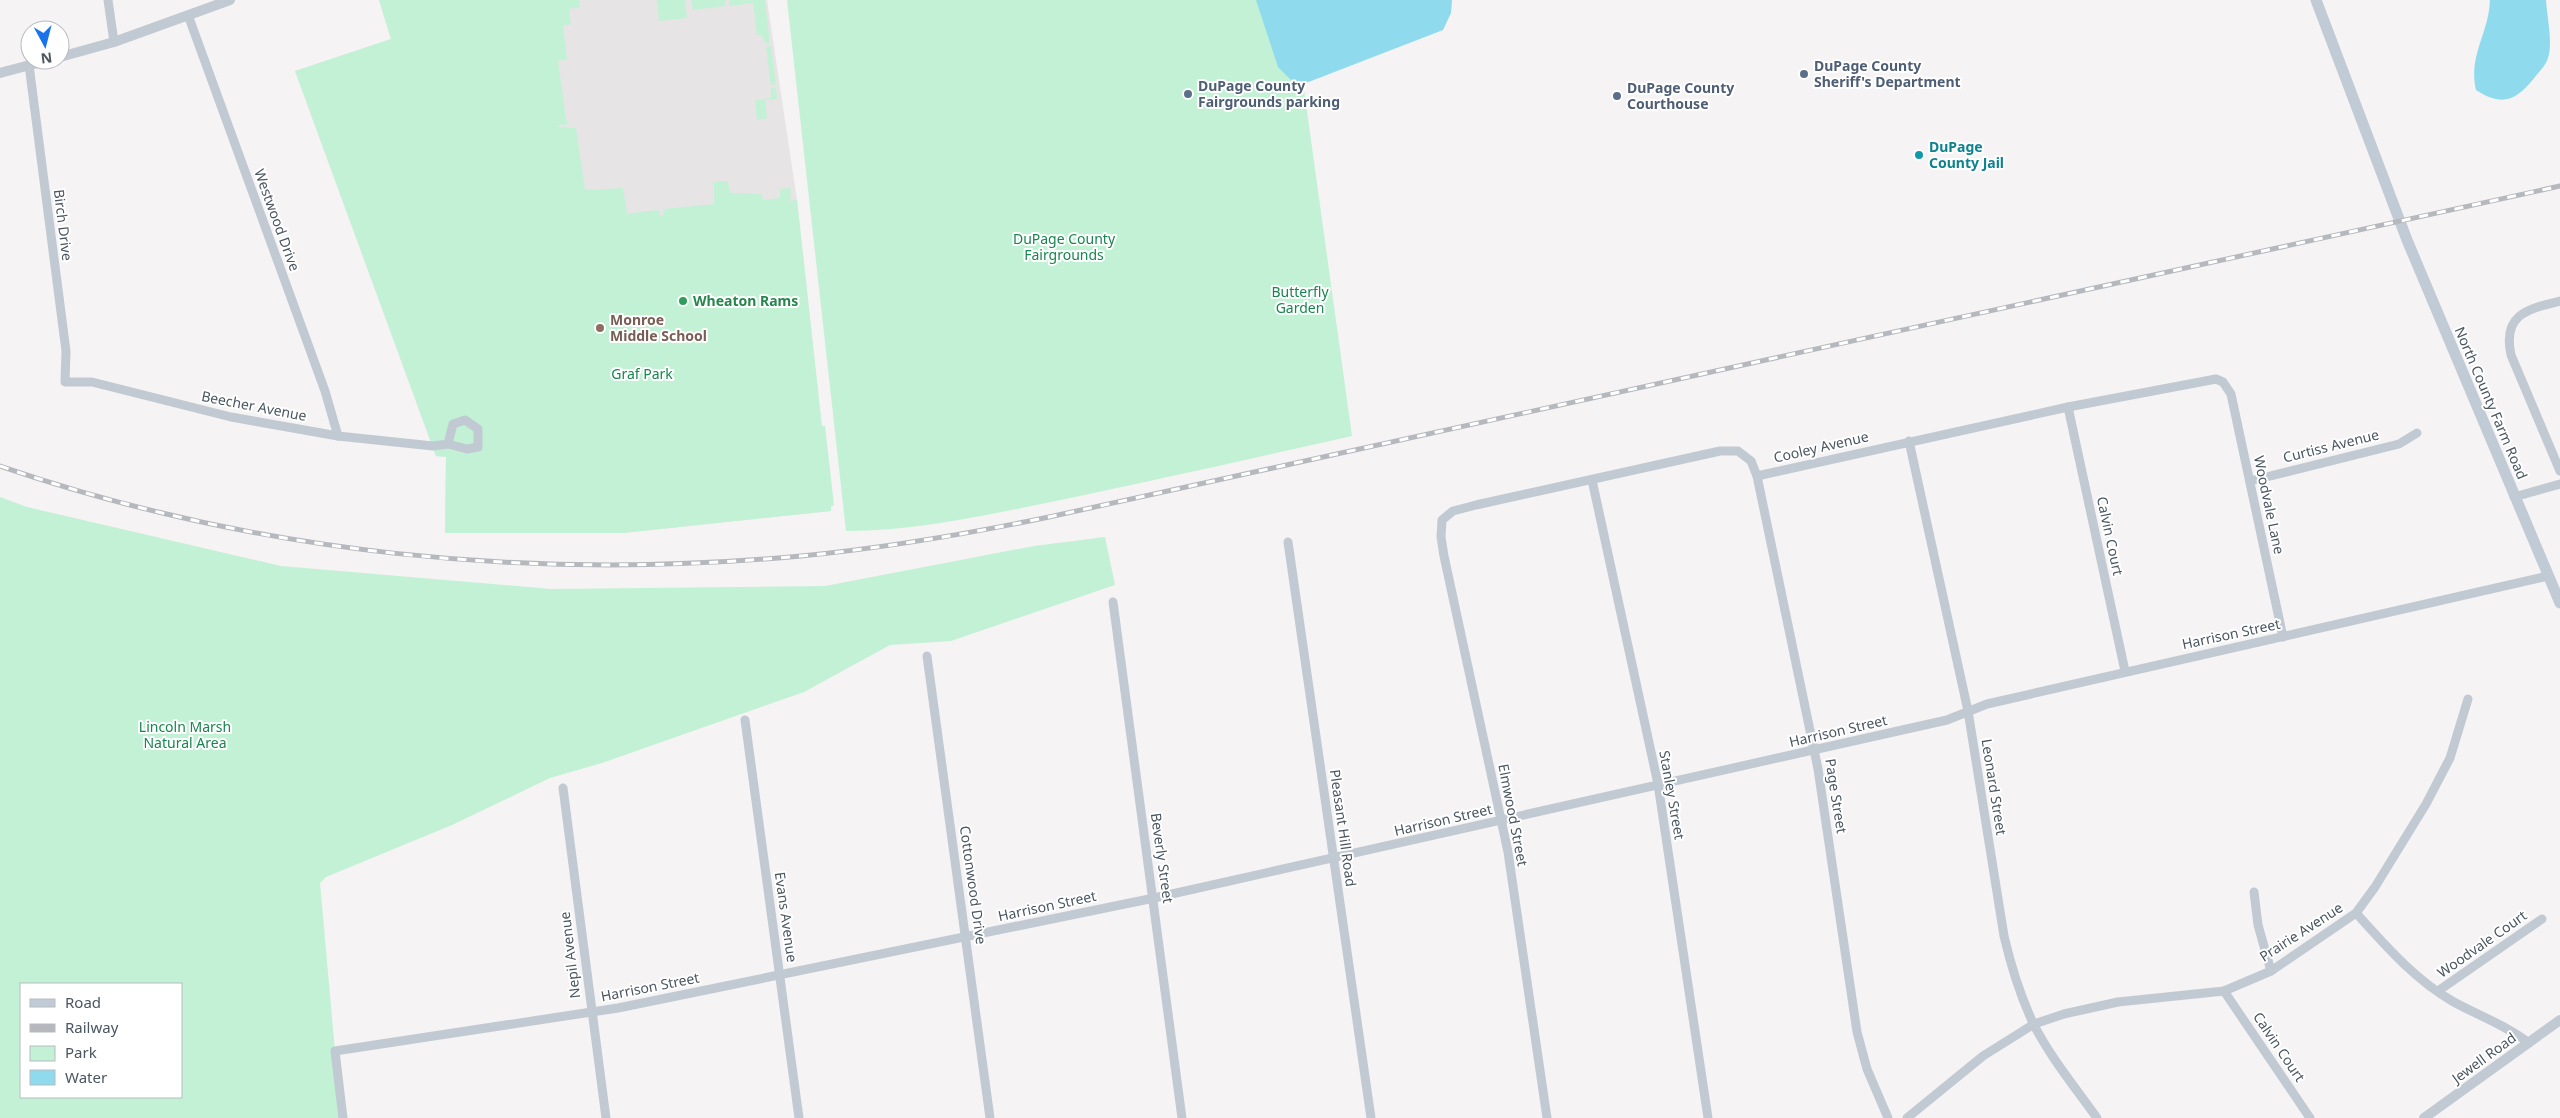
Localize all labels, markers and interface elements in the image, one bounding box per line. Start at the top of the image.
north arrow [20,20,70,70]
text: N [40,48,53,69]
place label: DuPage County Sheriff's Department [1814,56,1961,91]
marker: DuPage County Sheriff's Department [1798,68,1810,80]
place label: DuPage County Fairgrounds parking [1198,76,1340,111]
place label: DuPage County Courthouse [1627,78,1734,113]
marker: DuPage County Fairgrounds parking [1182,88,1194,100]
marker: DuPage County Courthouse [1611,90,1623,102]
place label: DuPage County Jail [1929,137,2004,172]
marker: DuPage County Jail [1913,149,1925,161]
street label: Westwood Drive [250,166,305,274]
street label: Birch Drive [50,188,77,262]
park label: DuPage County Fairgrounds [1013,229,1116,264]
park label: Butterfly Garden [1271,282,1329,317]
place label: Wheaton Rams [693,291,798,310]
marker: Wheaton Rams [677,295,689,307]
place label: Monroe Middle School [610,310,707,345]
marker: Monroe Middle School [594,322,606,334]
street label: North County Farm Road [2451,324,2532,482]
park label: Graf Park [611,364,673,383]
street label: Beecher Avenue [200,386,308,425]
street label: Curtiss Avenue [2281,424,2381,467]
street label: Cooley Avenue [1772,426,1870,467]
street label: Woodvale Lane [2250,454,2289,556]
street label: Calvin Court [2093,495,2128,577]
street label: Harrison Street [2180,614,2282,653]
street label: Harrison Street [1787,710,1889,751]
park label: Lincoln Marsh Natural Area [139,717,231,752]
street label: Leonard Street [1978,738,2011,836]
street label: Stanley Street [1655,749,1690,841]
street label: Page Street [1821,757,1852,835]
street label: Elmwood Street [1494,762,1533,868]
street label: Pleasant Hill Road [1326,768,1361,888]
street label: Harrison Street [1392,799,1494,840]
street label: Beverly Street [1147,812,1178,904]
street label: Cottonwood Drive [956,825,991,945]
street label: Evans Avenue [771,871,802,963]
street label: Harrison Street [996,886,1098,925]
street label: Prairie Avenue [2255,898,2346,966]
street label: Woodvale Court [2433,906,2530,982]
street label: Nepil Avenue [555,911,584,999]
street label: Harrison Street [599,968,701,1005]
legend [20,983,182,1098]
text: Road [65,992,101,1012]
street label: Calvin Court [2249,1008,2310,1085]
text: Railway [65,1017,119,1037]
street label: Jewell Road [2446,1028,2520,1088]
text: Park [65,1042,97,1062]
text: Water [65,1067,107,1087]

